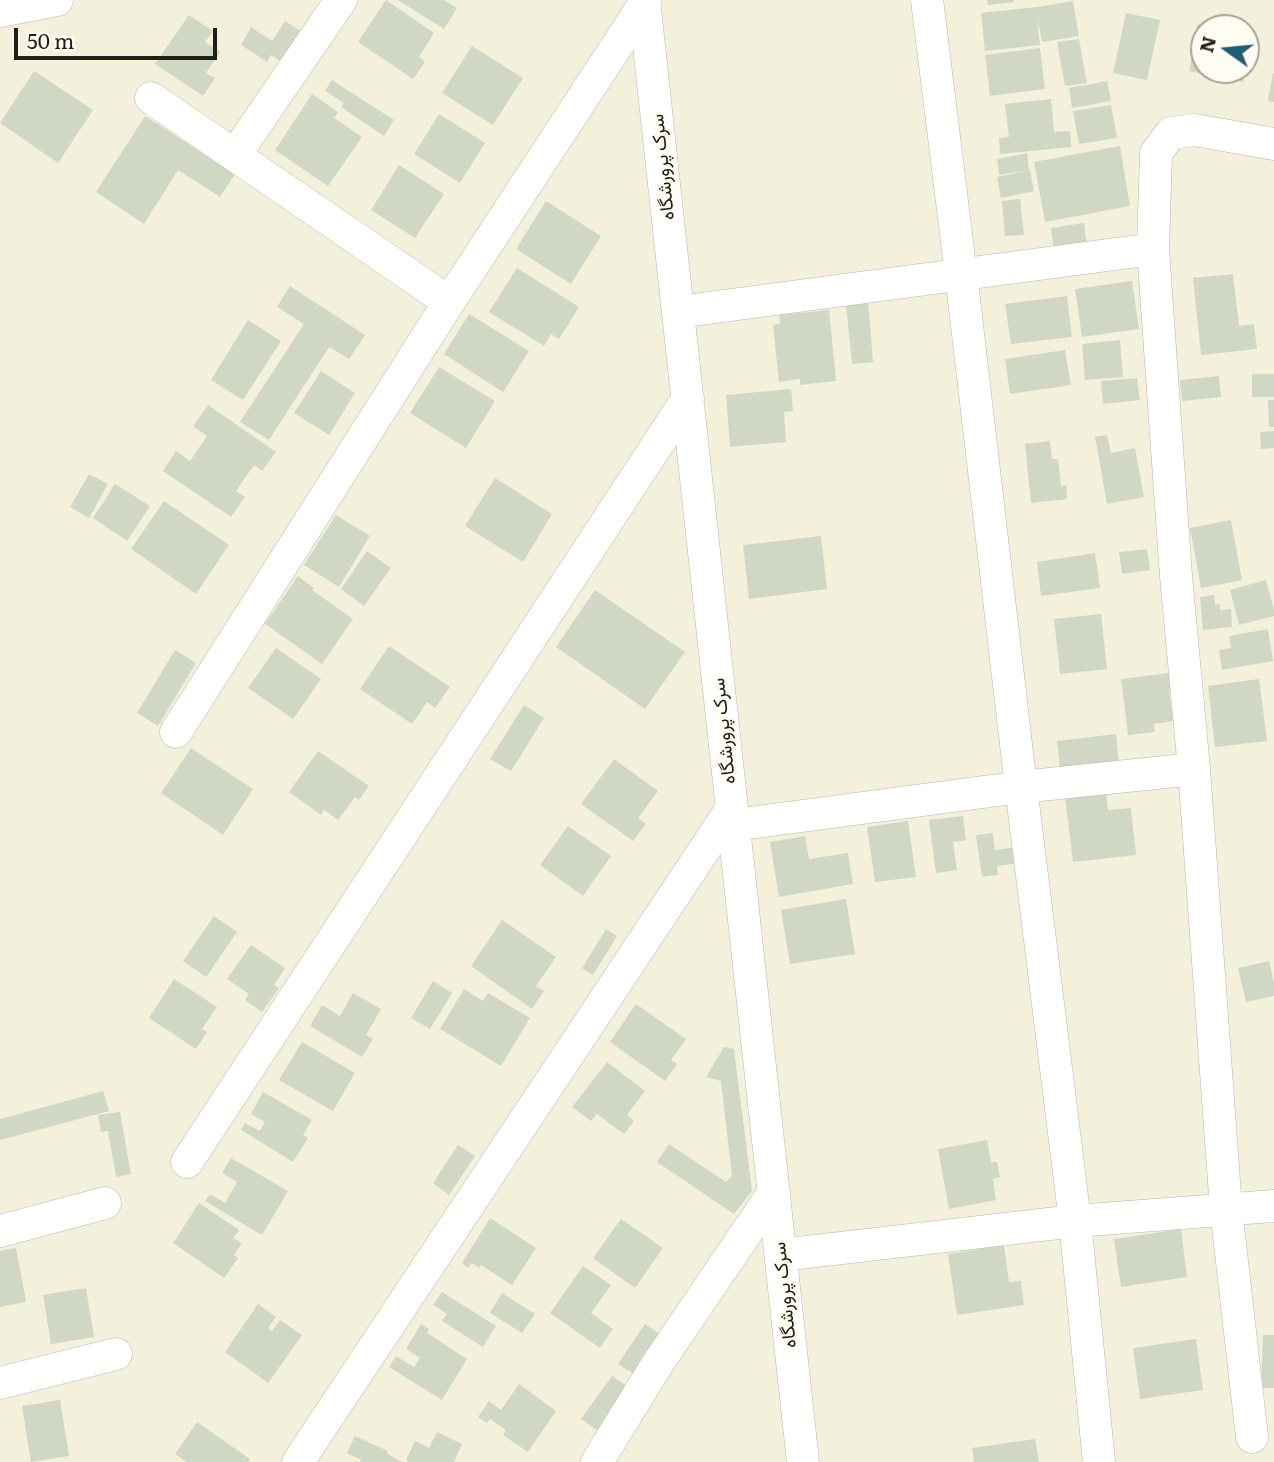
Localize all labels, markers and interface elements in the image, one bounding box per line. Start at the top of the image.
scale bar [18,14,220,58]
north arrow [1190,14,1260,84]
text: 50 m [27,24,74,55]
text: N [1191,33,1222,55]
street label: سرک پرورشگاه [646,113,680,221]
street label: سرک پرورشگاه [707,677,741,785]
street label: سرک پرورشگاه [768,1241,802,1349]

